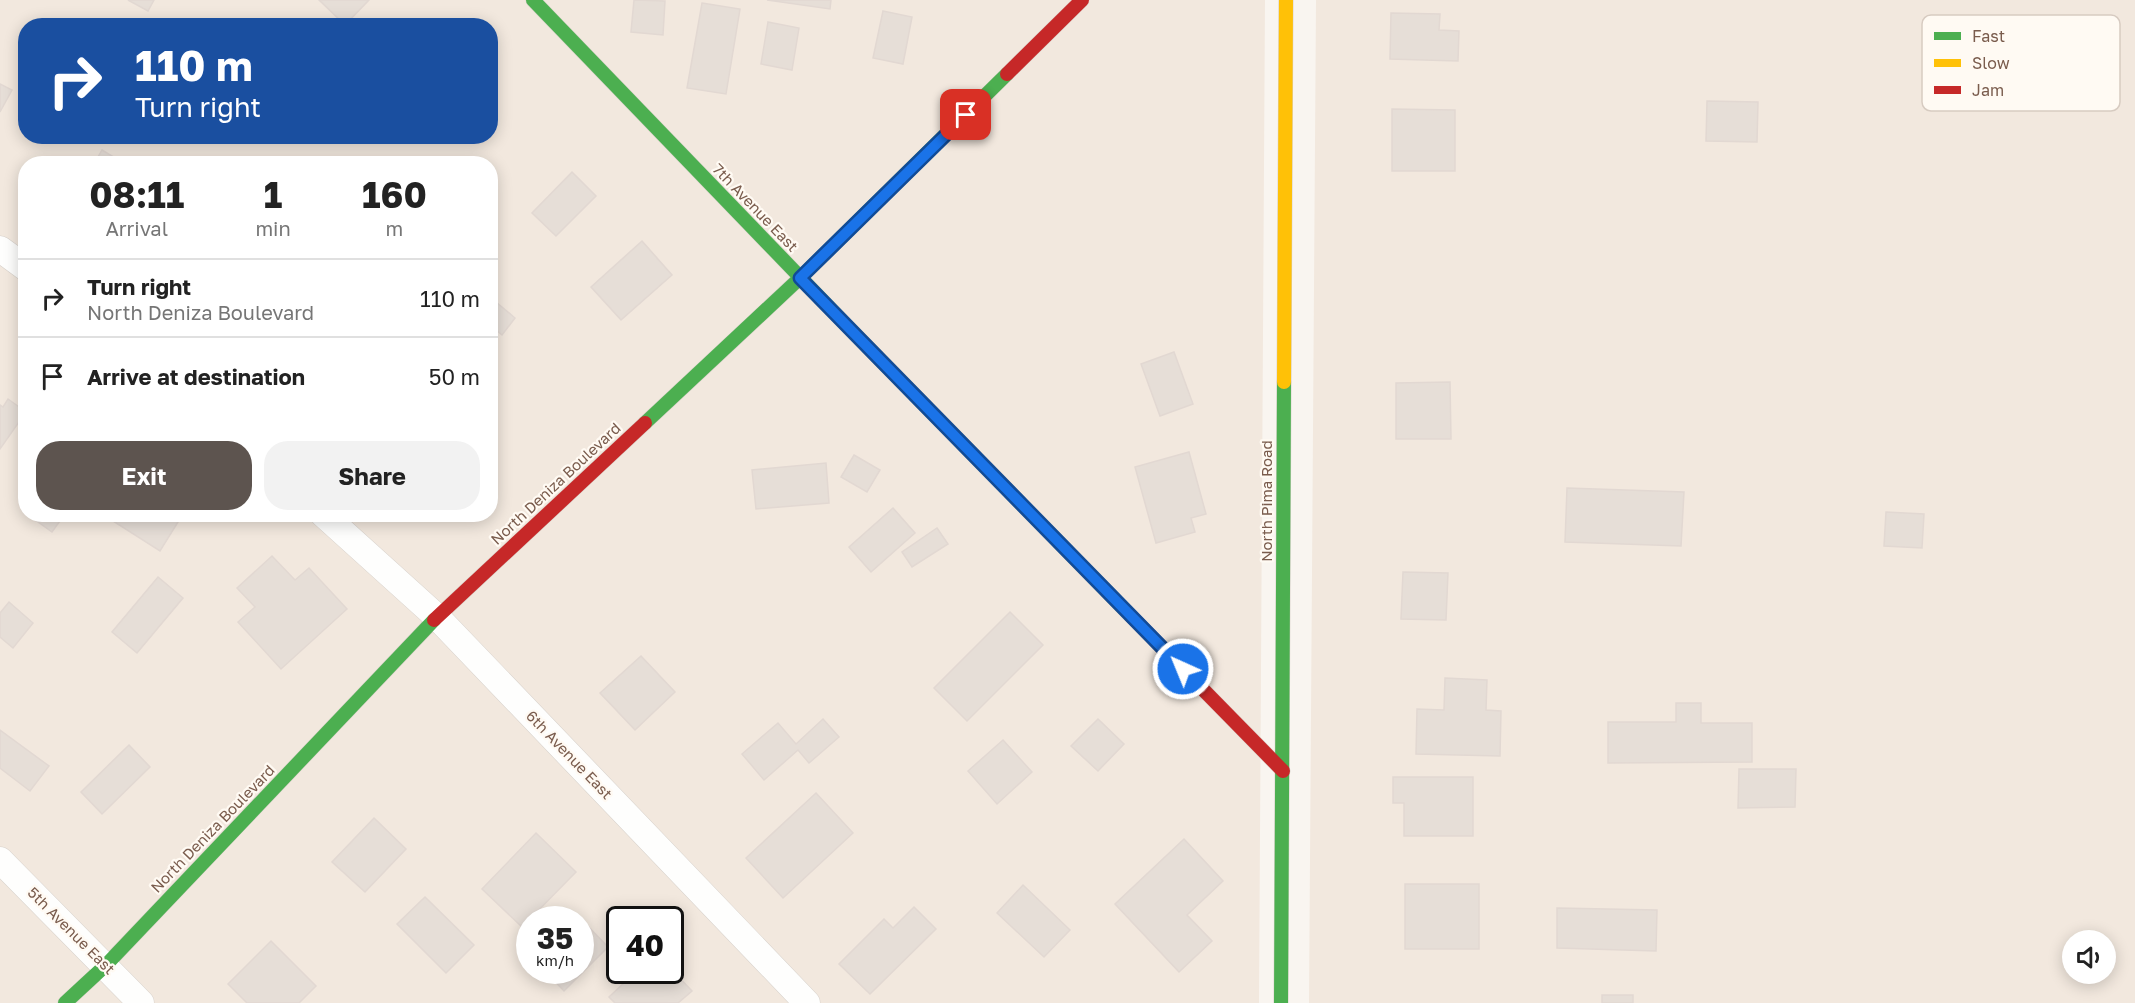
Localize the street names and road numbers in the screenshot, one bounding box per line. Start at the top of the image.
street label: 7th Avenue East [709,160,802,255]
street label: North Deniza Boulevard [487,419,624,548]
street label: North Pima Road [1257,440,1275,562]
street label: 6th Avenue East [523,706,617,802]
street label: North Deniza Boulevard [147,761,278,896]
street label: 5th Avenue East [24,883,119,978]

